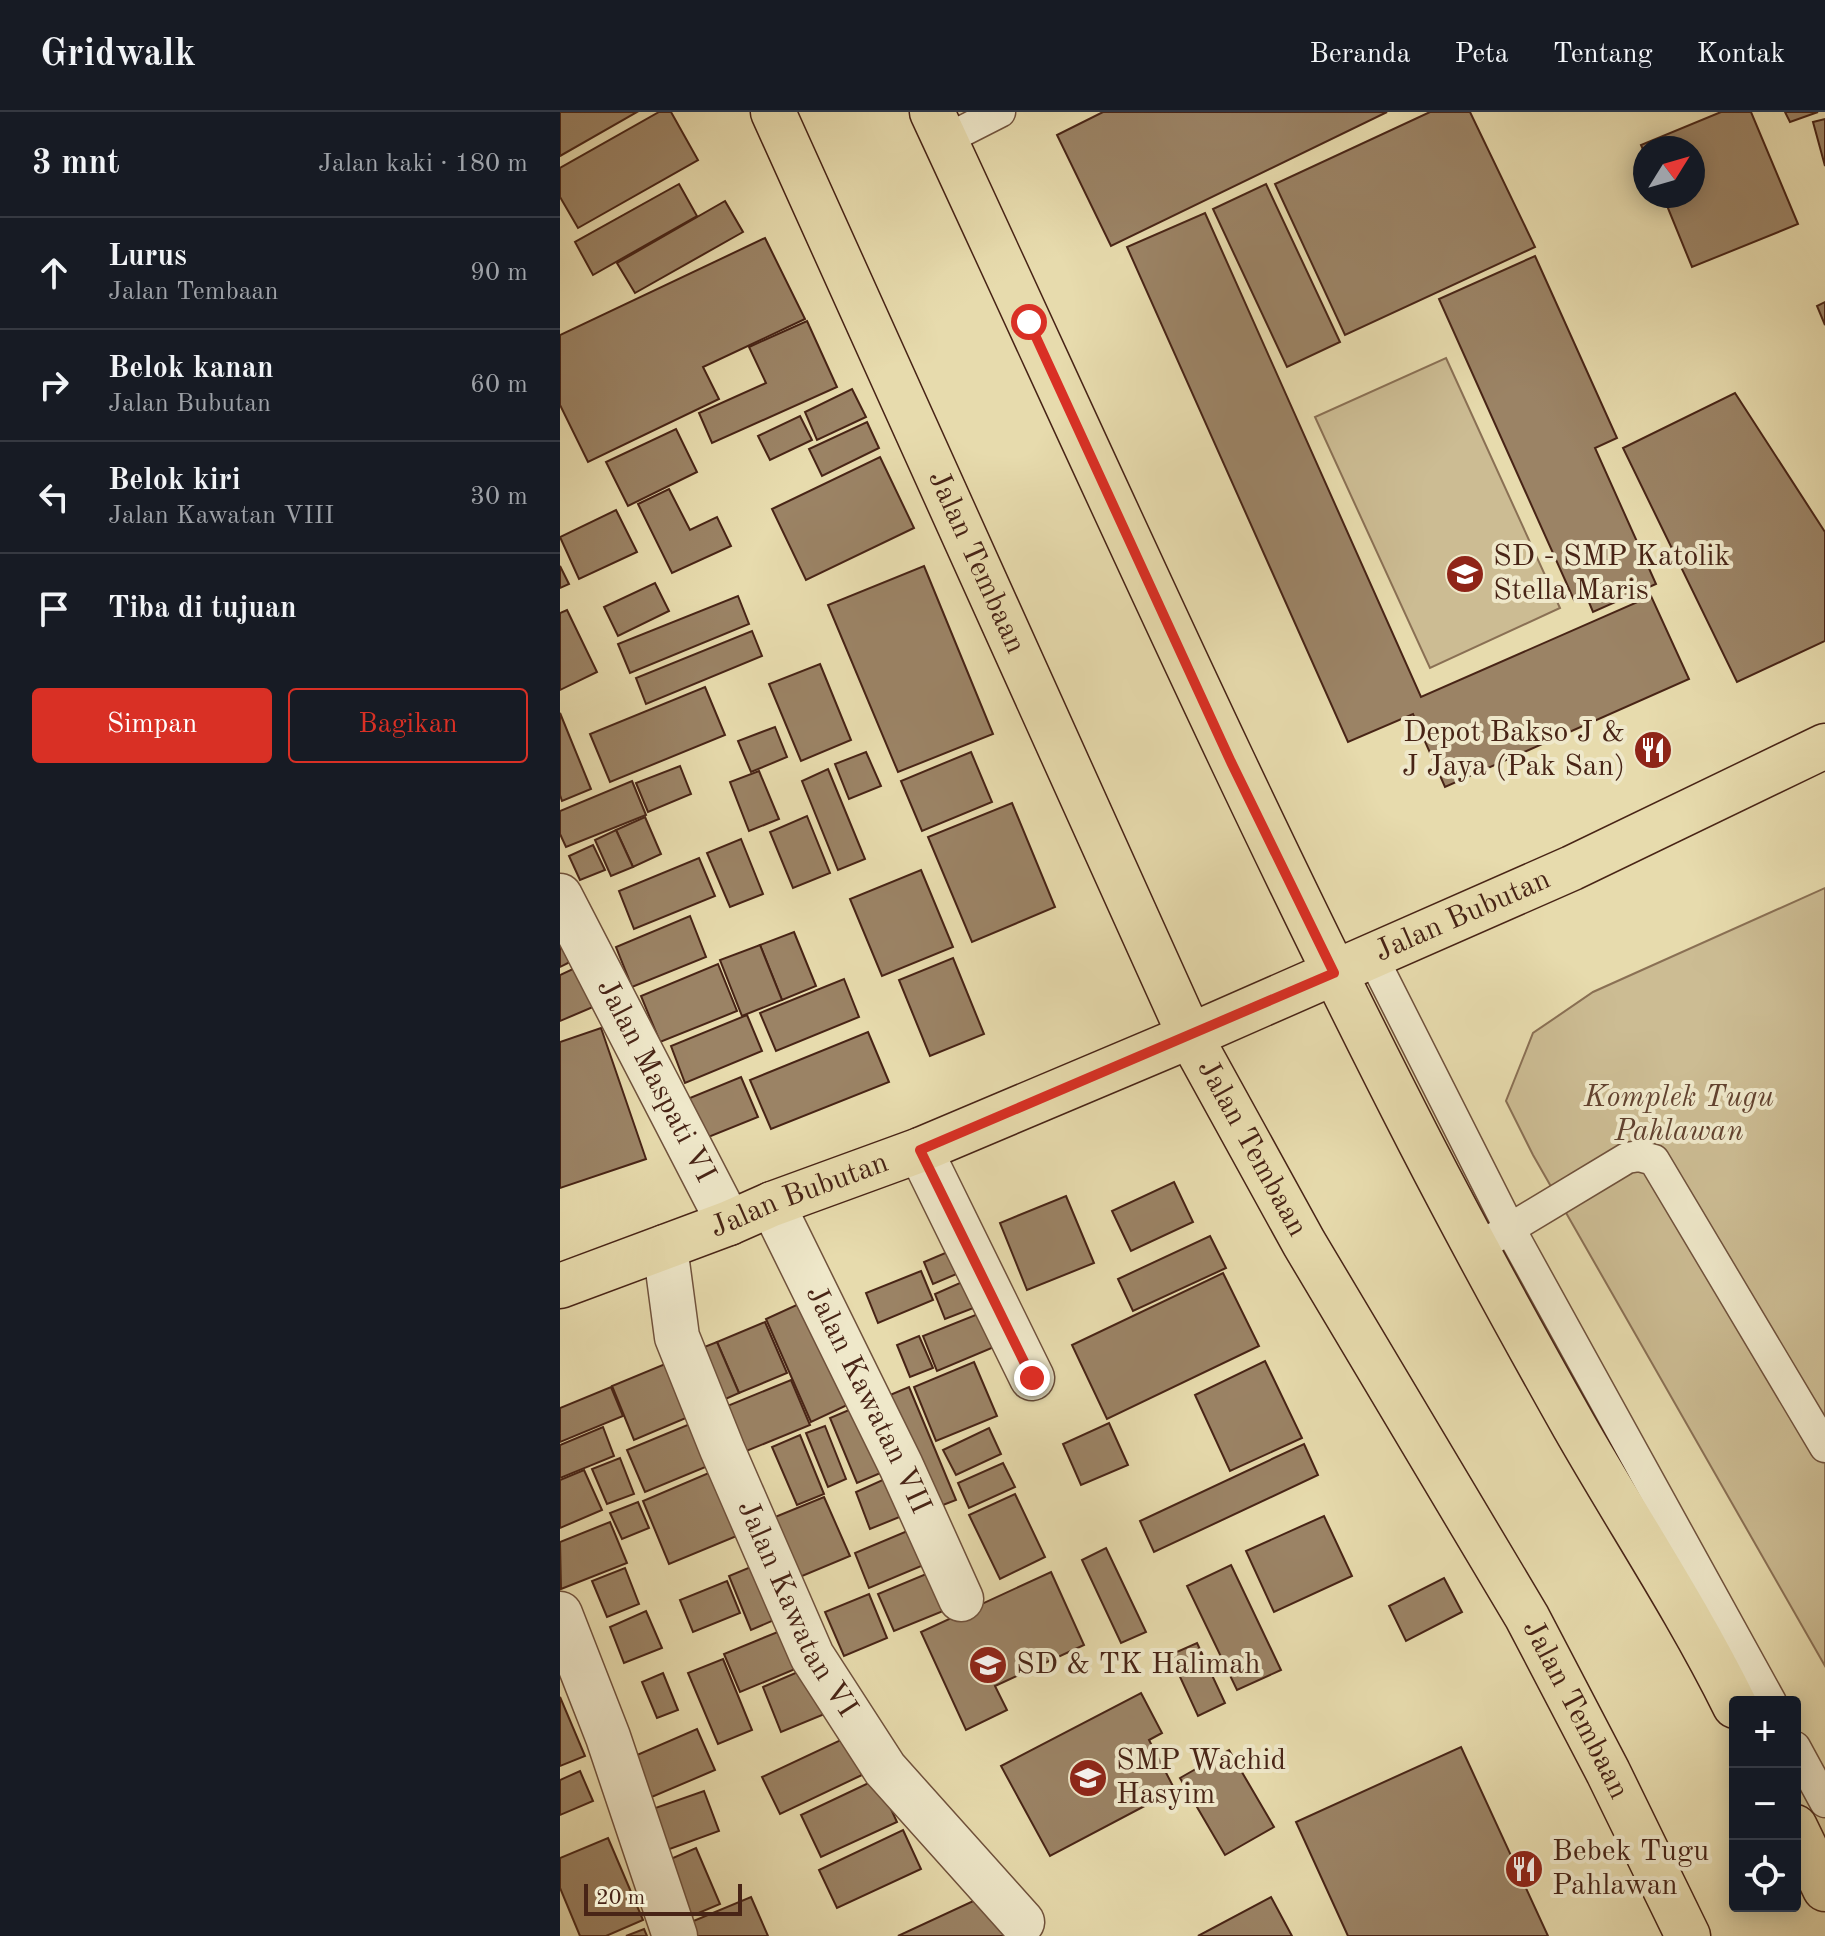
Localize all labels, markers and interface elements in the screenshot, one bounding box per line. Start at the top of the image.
text: Gridwalk [40,36,196,74]
text: Beranda [1309,41,1411,69]
text: Peta [1455,41,1509,69]
text: Tentang [1553,41,1653,69]
text: Kontak [1697,41,1785,69]
north arrow [1633,136,1705,208]
text: 3 mnt [32,147,120,181]
text: Jalan kaki · 180 m [318,151,528,177]
text: Lurus [108,242,187,272]
icon: ahead [32,251,76,295]
text: 90 m [470,260,528,286]
text: Jalan Tembaan [108,279,279,305]
route start [1011,304,1047,340]
text: Belok kanan [108,354,274,384]
icon: right [32,363,76,407]
text: 60 m [470,372,528,398]
text: Jalan Bubutan [108,391,271,417]
text: Belok kiri [108,466,241,496]
street label: Jalan Tembaan [922,466,1030,658]
icon: left [32,475,76,519]
text: 30 m [470,484,528,510]
text: Jalan Kawatan VIII [108,503,334,529]
place label: SD - SMP Katolik Stella Maris [1493,542,1730,606]
school or university icon: SD - SMP Katolik Stella Maris [1444,553,1486,595]
icon: arrive [32,587,76,631]
text: Tiba di tujuan [108,594,297,624]
button: Simpan [32,688,272,763]
button: Bagikan [288,688,528,763]
place label: Depot Bakso J & J Jaya (Pak San) [1402,718,1625,782]
restaurant icon: Depot Bakso J & J Jaya (Pak San) [1632,729,1674,771]
street label: Jalan Bubutan [1371,864,1555,968]
street label: Jalan Maspati VI [591,974,720,1187]
street label: Jalan Tembaan [1191,1055,1312,1242]
park label: Komplek Tugu Pahlawan [1583,1083,1774,1147]
street label: Jalan Bubutan [706,1148,892,1244]
street label: Jalan Kawatan VII [800,1281,935,1518]
route end [1014,1360,1050,1396]
street label: Jalan Kawatan VI [731,1496,862,1723]
street label: Jalan Tembaan [1517,1615,1634,1804]
school or university icon: SD & TK Halimah [967,1644,1009,1686]
place label: SD & TK Halimah [1016,1650,1261,1680]
map controls [1729,1696,1801,1912]
button: + [1729,1696,1801,1768]
place label: SMP Wachid Hasyim [1116,1746,1286,1810]
school or university icon: SMP Wachid Hasyim [1067,1757,1109,1799]
button: − [1729,1768,1801,1840]
place label: Bebek Tugu Pahlawan [1552,1837,1709,1901]
button: locate [1729,1840,1801,1912]
restaurant icon: Bebek Tugu Pahlawan [1503,1848,1545,1890]
scale bar [584,1880,742,1916]
text: 20 m [596,1887,645,1909]

